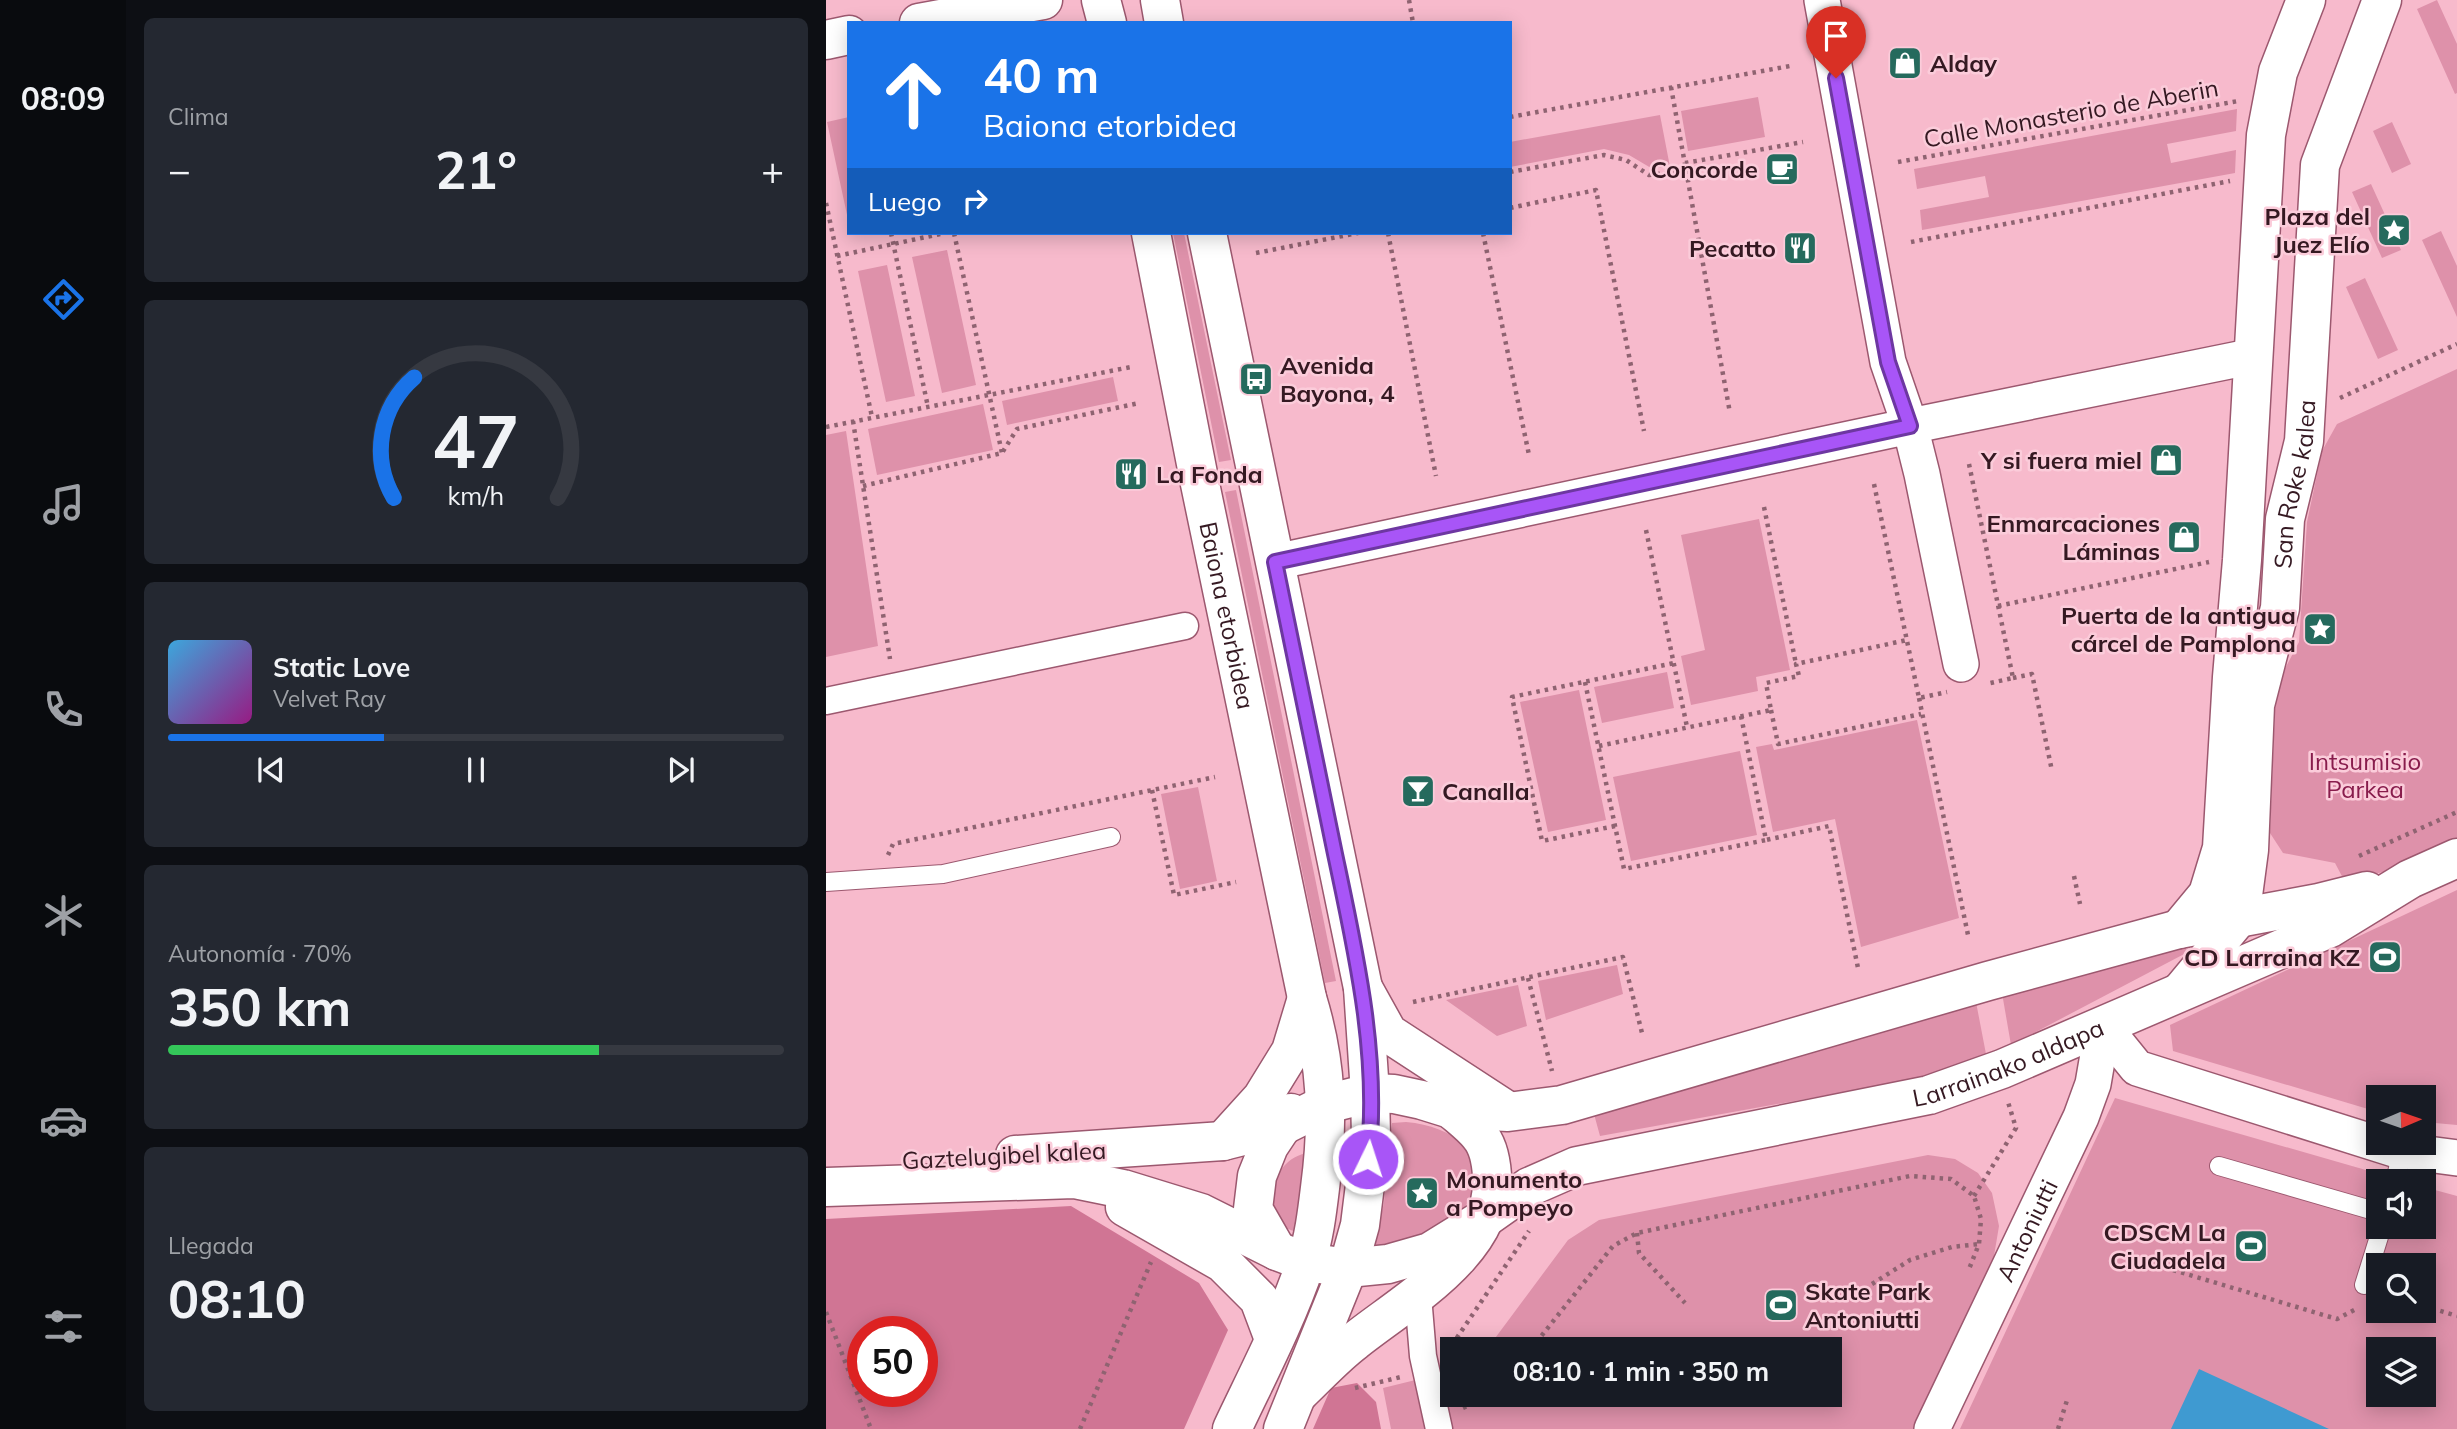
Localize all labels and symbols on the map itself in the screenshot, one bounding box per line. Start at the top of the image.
pin [1806,6,1866,78]
shop icon: Alday [1886,44,1924,82]
place label: Alday [1930,48,1998,78]
street label: Calle Monasterio de Aberin [1921,72,2221,154]
cafe icon: Concorde [1763,150,1801,188]
place label: Concorde [1650,154,1758,184]
place label: Plaza del Juez Elío [2265,201,2370,259]
place icon: Plaza del Juez Elío [2375,211,2413,249]
restaurant icon: Pecatto [1781,229,1819,267]
place label: Pecatto [1689,233,1776,263]
place label: Avenida Bayona, 4 [1280,350,1395,408]
bus stop icon: Avenida Bayona, 4 [1237,360,1275,398]
street label: San Roke kalea [2267,399,2321,569]
shop icon: Y si fuera miel [2147,441,2185,479]
place label: Y si fuera miel [1980,445,2142,475]
restaurant icon: La Fonda [1112,455,1150,493]
place label: La Fonda [1156,459,1263,489]
place label: Enmarcaciones Láminas [1986,508,2160,566]
shop icon: Enmarcaciones Láminas [2165,518,2203,556]
street label: Baiona etorbidea [1193,519,1262,712]
place label: Puerta de la antigua cárcel de Pamplona [2061,600,2296,658]
place icon: Puerta de la antigua cárcel de Pamplona [2301,610,2339,648]
park label: Intsumisio Parkea [2309,746,2421,804]
bar icon: Canalla [1399,772,1437,810]
place label: Canalla [1442,776,1530,806]
sports icon: CD Larraina KZ [2366,938,2404,976]
place label: CD Larraina KZ [2184,942,2360,972]
street label: Larrainako aldapa [1910,1012,2108,1113]
north arrow [2366,1085,2436,1155]
position arrow [1331,1122,1405,1196]
street label: Gaztelugibel kalea [901,1135,1107,1175]
place label: Monumento a Pompeyo [1446,1164,1582,1222]
place icon: Monumento a Pompeyo [1403,1174,1441,1212]
street label: Antoniutti [1990,1175,2064,1286]
place label: CDSCM La Ciudadela [2104,1217,2226,1275]
sports icon: CDSCM La Ciudadela [2232,1227,2270,1265]
place label: Skate Park Antoniutti [1805,1276,1931,1334]
sports icon: Skate Park Antoniutti [1762,1286,1800,1324]
speed limit sign: 50 [847,1316,938,1407]

